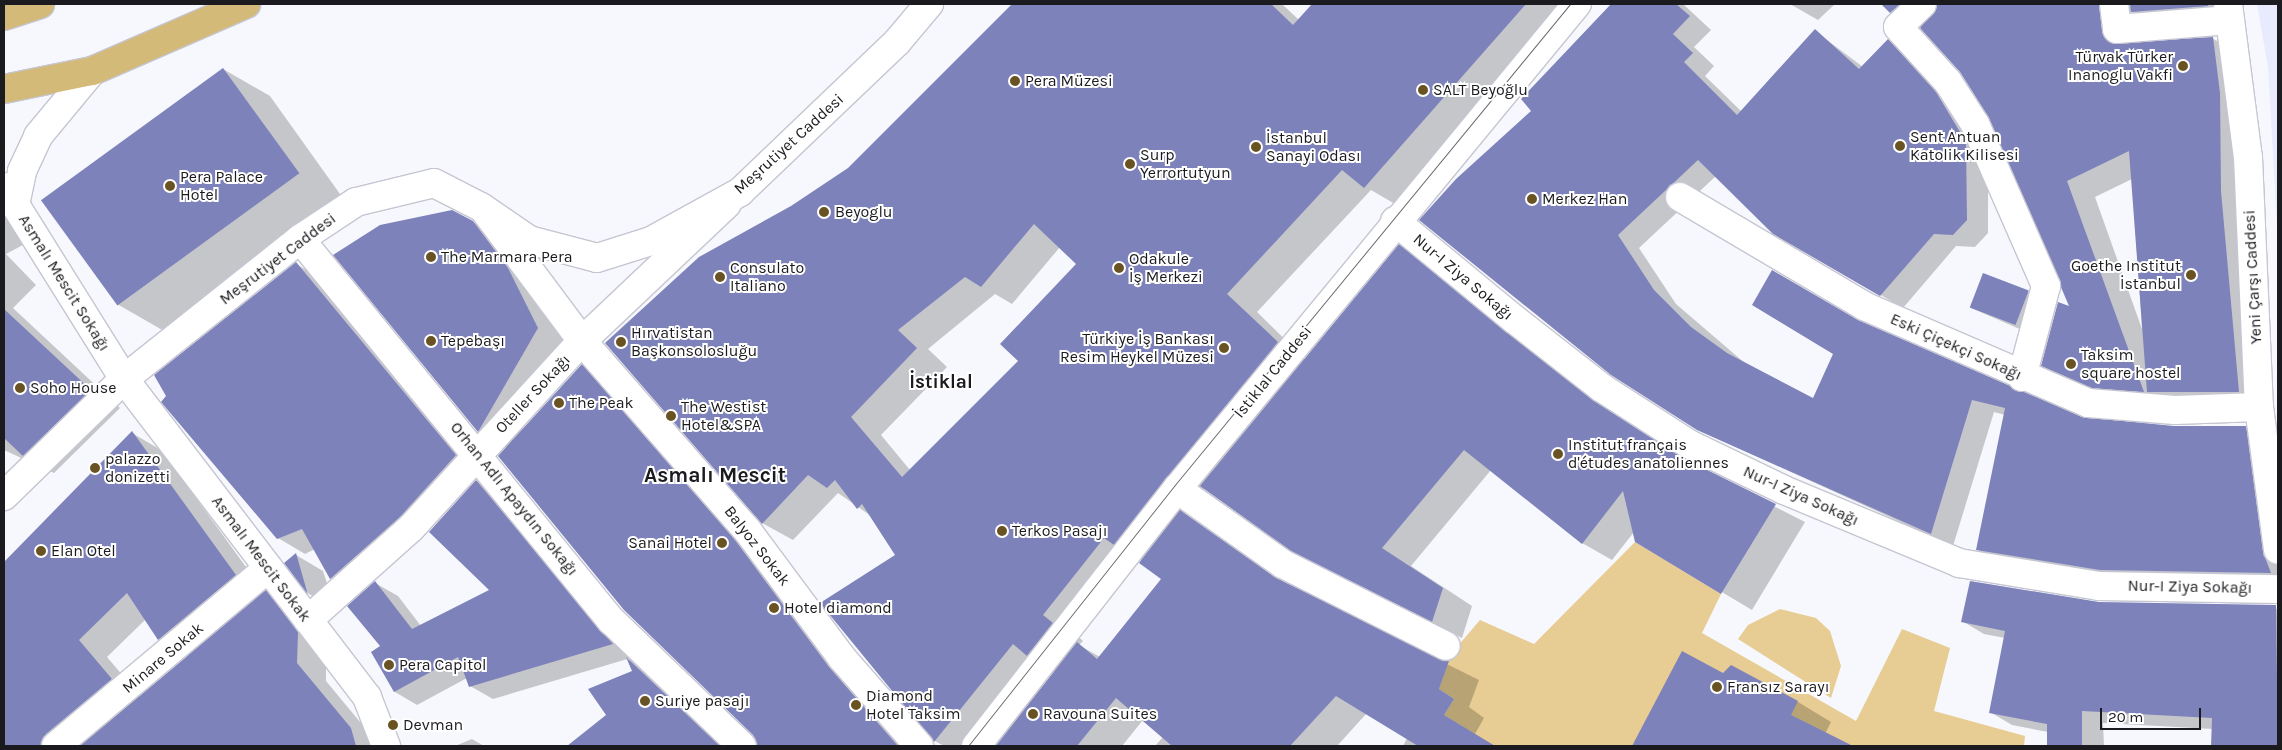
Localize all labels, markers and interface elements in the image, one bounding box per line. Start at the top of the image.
place label: Türvak Türker Inanoglu Vakfi [2068,47,2173,85]
marker: Türvak Türker Inanoglu Vakfi [2177,60,2189,72]
place label: Pera Müzesi [1025,71,1113,91]
marker: Pera Müzesi [1009,75,1021,87]
place label: SALT Beyoğlu [1433,80,1528,100]
marker: SALT Beyoğlu [1417,84,1429,96]
street label: Meşrutiyet Caddesi [730,90,848,198]
place label: Sent Antuan Katolik Kilisesi [1910,127,2019,165]
place label: İstanbul Sanayi Odası [1266,128,1361,166]
marker: Sent Antuan Katolik Kilisesi [1894,140,1906,152]
marker: İstanbul Sanayi Odası [1250,141,1262,153]
place label: Surp Yerrortutyun [1140,145,1231,183]
marker: Surp Yerrortutyun [1124,158,1136,170]
place label: Pera Palace Hotel [180,167,263,205]
marker: Pera Palace Hotel [164,180,176,192]
place label: Merkez Han [1542,189,1627,209]
marker: Merkez Han [1526,193,1538,205]
place label: Beyoglu [835,202,893,222]
marker: Beyoglu [817,205,831,219]
street label: Meşrutiyet Caddesi [216,209,340,309]
street label: Yeni Çarşı Caddesi [2240,209,2266,345]
street label: Asmalı Mescit Sokağı [14,211,114,355]
street label: Nur-I Ziya Sokağı [1409,230,1517,324]
place label: The Marmara Pera [441,247,573,267]
place label: Odakule İş Merkezi [1129,249,1203,287]
marker: The Marmara Pera [425,251,437,263]
place label: Goethe Institut İstanbul [2071,256,2181,294]
place label: Consulato Italiano [730,258,804,296]
marker: Odakule İş Merkezi [1113,262,1125,274]
marker: Goethe Institut İstanbul [2185,269,2197,281]
marker: Consulato Italiano [714,271,726,283]
street label: Eski Çiçekçi Sokağı [1887,309,2025,385]
street label: İstiklal Caddesi [1230,322,1316,422]
place label: Hırvatistan Başkonsolosluğu [631,323,757,361]
place label: Türkiye İş Bankası Resim Heykel Müzesi [1060,329,1214,367]
place label: Tepebaşı [441,331,505,351]
marker: Tepebaşı [425,335,437,347]
marker: Hırvatistan Başkonsolosluğu [615,336,627,348]
marker: Türkiye İş Bankası Resim Heykel Müzesi [1218,342,1230,354]
place label: Taksim square hostel [2081,345,2181,383]
street label: Oteller Sokağı [491,350,575,438]
marker: Taksim square hostel [2065,358,2077,370]
district label: İstiklal [909,372,973,394]
place label: Soho House [30,378,116,398]
marker: Soho House [14,382,26,394]
place label: The Peak [569,393,634,413]
marker: The Peak [553,397,565,409]
place label: The Westist Hotel&SPA [681,397,766,435]
marker: The Westist Hotel&SPA [665,410,677,422]
street label: Orhan Adlı Apaydın Sokağı [446,418,582,580]
place label: Institut français d'études anatoliennes [1568,435,1729,473]
marker: Institut français d'études anatoliennes [1552,448,1564,460]
place label: palazzo donizetti [105,449,170,487]
marker: palazzo donizetti [89,462,101,474]
district label: Asmalı Mescit [644,462,786,488]
street label: Nur-I Ziya Sokağı [1740,462,1862,530]
street label: Asmalı Mescit Sokak [207,492,315,626]
street label: Balyoz Sokak [720,502,794,590]
place label: Terkos Pasajı [1012,521,1107,541]
marker: Terkos Pasajı [996,525,1008,537]
place label: Sanai Hotel [628,533,712,553]
marker: Sanai Hotel [716,537,728,549]
place label: Elan Otel [51,541,116,561]
marker: Elan Otel [35,545,47,557]
street label: Nur-I Ziya Sokağı [2128,576,2252,598]
place label: Hotel diamond [784,598,892,618]
marker: Hotel diamond [768,602,780,614]
street label: Minare Sokak [119,619,207,697]
place label: Pera Capitol [399,655,486,675]
marker: Pera Capitol [383,659,395,671]
place label: Fransız Sarayı [1727,677,1829,697]
marker: Fransız Sarayı [1711,681,1723,693]
place label: Diamond Hotel Taksim [866,686,961,724]
place label: Suriye pasajı [655,691,750,711]
marker: Suriye pasajı [639,695,651,707]
scale bar [2102,698,2203,730]
marker: Diamond Hotel Taksim [850,699,862,711]
place label: Ravouna Suites [1043,704,1157,724]
marker: Ravouna Suites [1027,708,1039,720]
text: 20 m [2108,708,2143,726]
place label: Devman [403,715,463,735]
marker: Devman [387,719,399,731]

